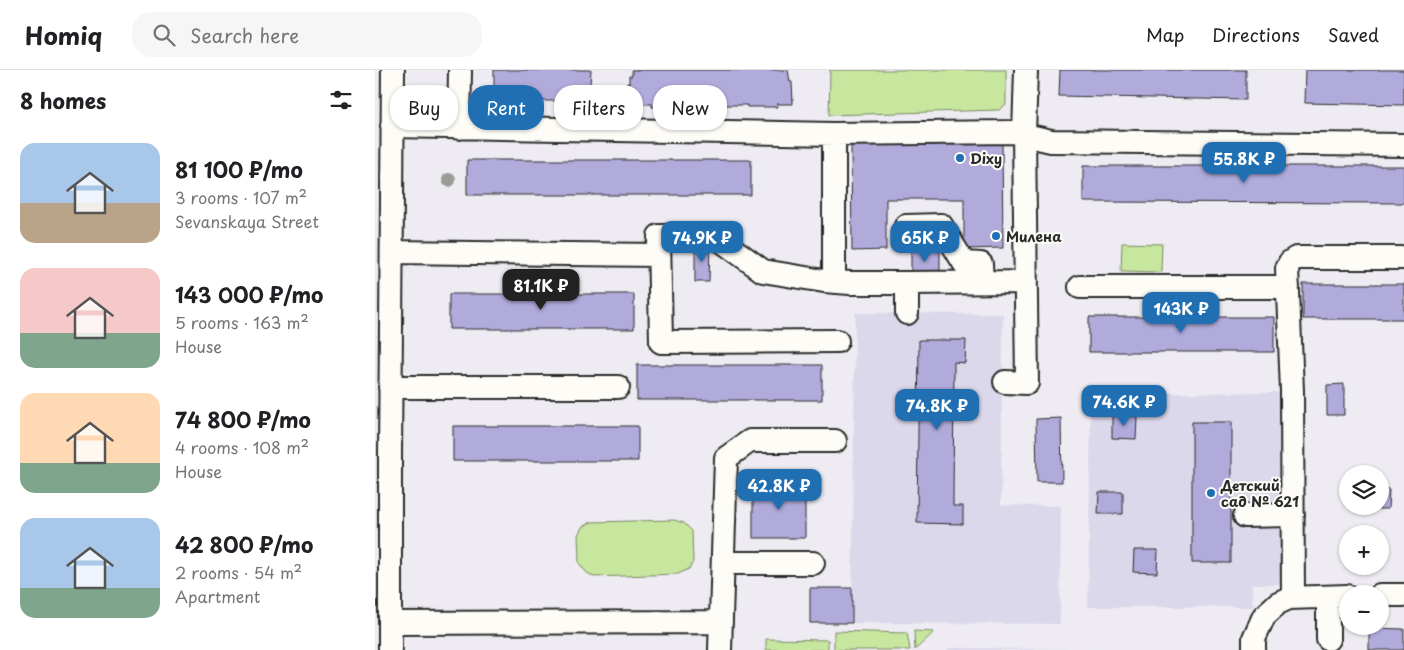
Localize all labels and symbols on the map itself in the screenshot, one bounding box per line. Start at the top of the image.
pin: 55.8K ₽ [1198,142,1290,184]
place label: Dixy [970,148,1002,169]
marker: Dixy [954,152,966,164]
pin: 74.9K ₽ [656,220,748,263]
pin: 65K ₽ [890,220,960,263]
place label: Милена [1006,226,1062,247]
marker: Милена [990,230,1002,242]
pin: 81.1K ₽ [495,268,587,311]
pin: 143K ₽ [1140,292,1222,334]
pin: 74.6K ₽ [1078,384,1170,427]
pin: 74.8K ₽ [891,388,983,431]
pin: 42.8K ₽ [733,468,825,511]
place label: Детский сад № 621 [1220,475,1299,512]
marker: Детский сад № 621 [1205,487,1217,499]

